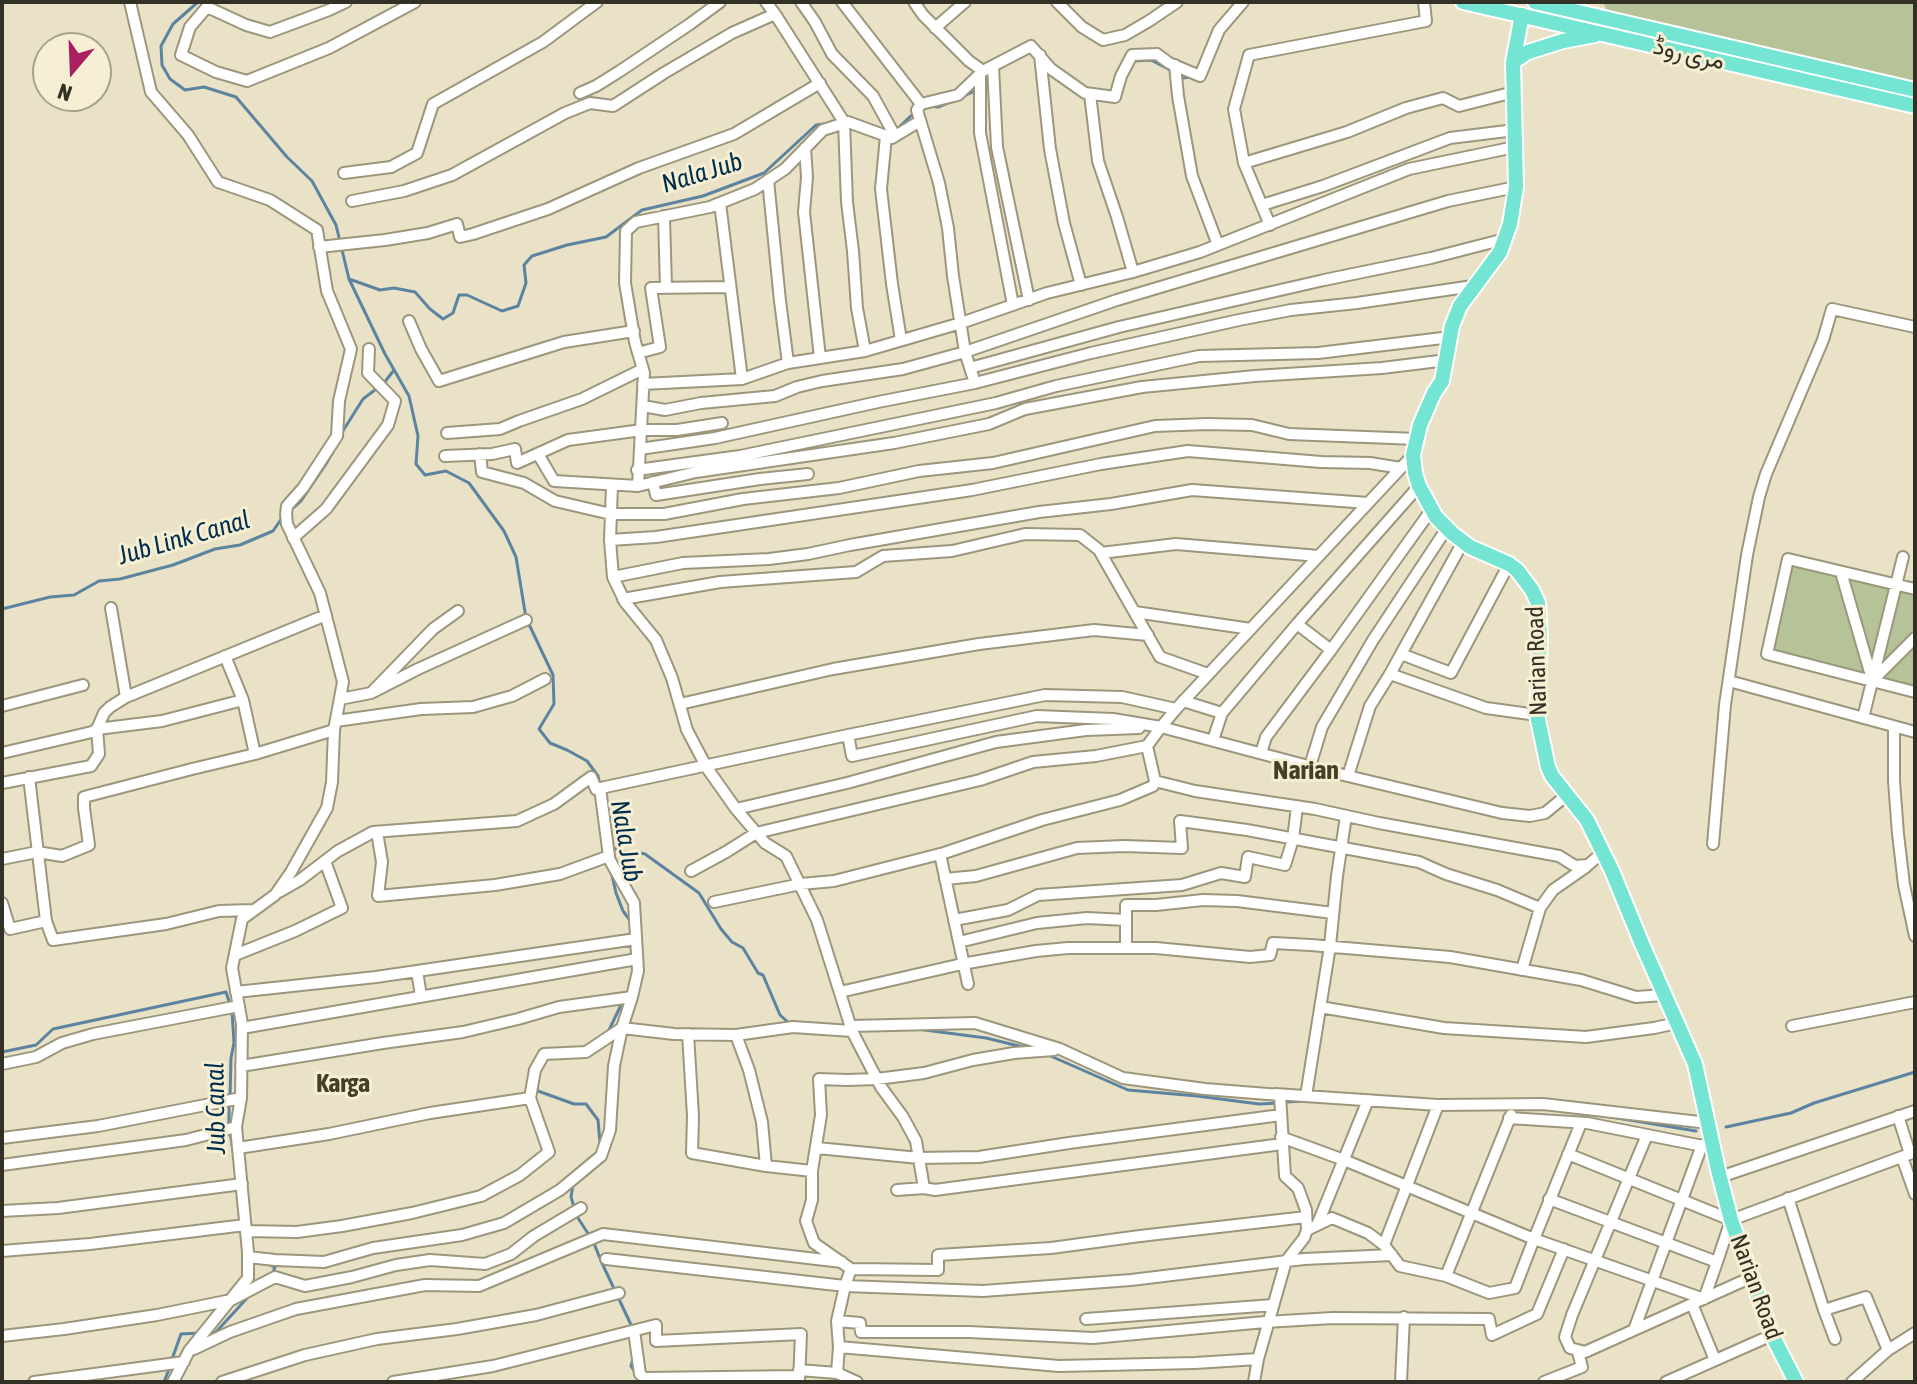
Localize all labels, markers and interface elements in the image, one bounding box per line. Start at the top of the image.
north arrow [32,32,112,112]
street label: مری روڈ [1651,32,1727,76]
text: N [54,78,75,107]
water label: Nala Jub [658,146,746,200]
water label: Jub Link Canal [114,504,254,572]
street label: Narian Road [1521,606,1553,716]
district label: Narian [1273,755,1339,787]
water label: Nala Jub [603,798,649,884]
water label: Jub Canal [200,1062,232,1154]
district label: Karga [316,1068,370,1100]
street label: Narian Road [1724,1230,1788,1344]

